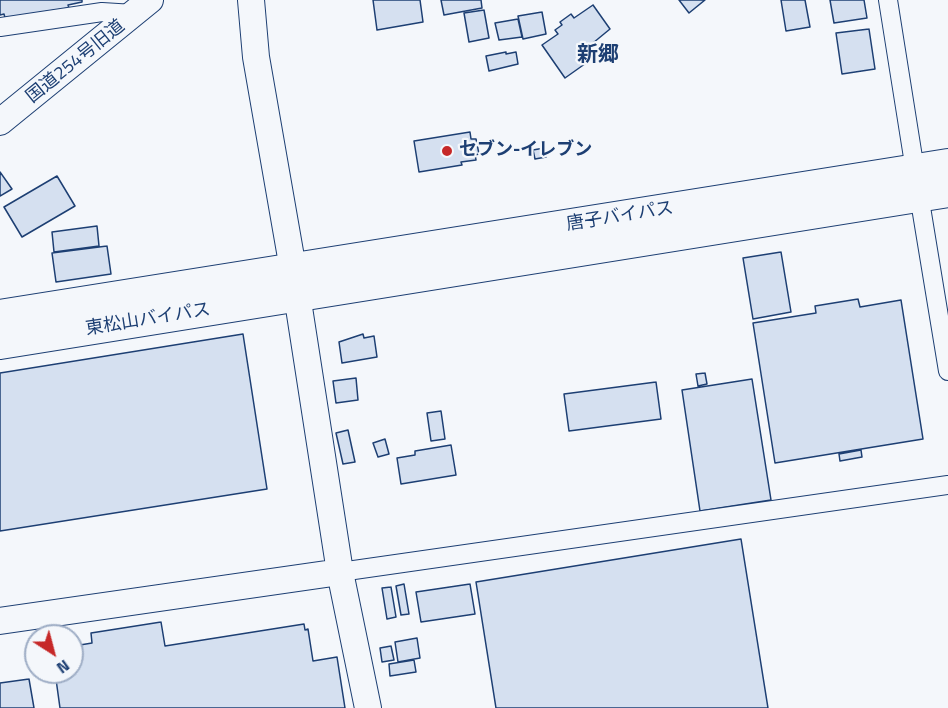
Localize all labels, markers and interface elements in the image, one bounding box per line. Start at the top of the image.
street label: 国道254号旧道 [22,16,130,108]
district label: 新郷 [577,43,619,69]
place label: セブン-イレブン [459,140,592,162]
marker: セブン-イレブン [440,144,454,158]
street label: 唐子バイパス [565,198,675,236]
street label: 東松山バイパス [84,299,212,341]
north arrow [24,624,84,684]
text: N [52,654,75,680]

